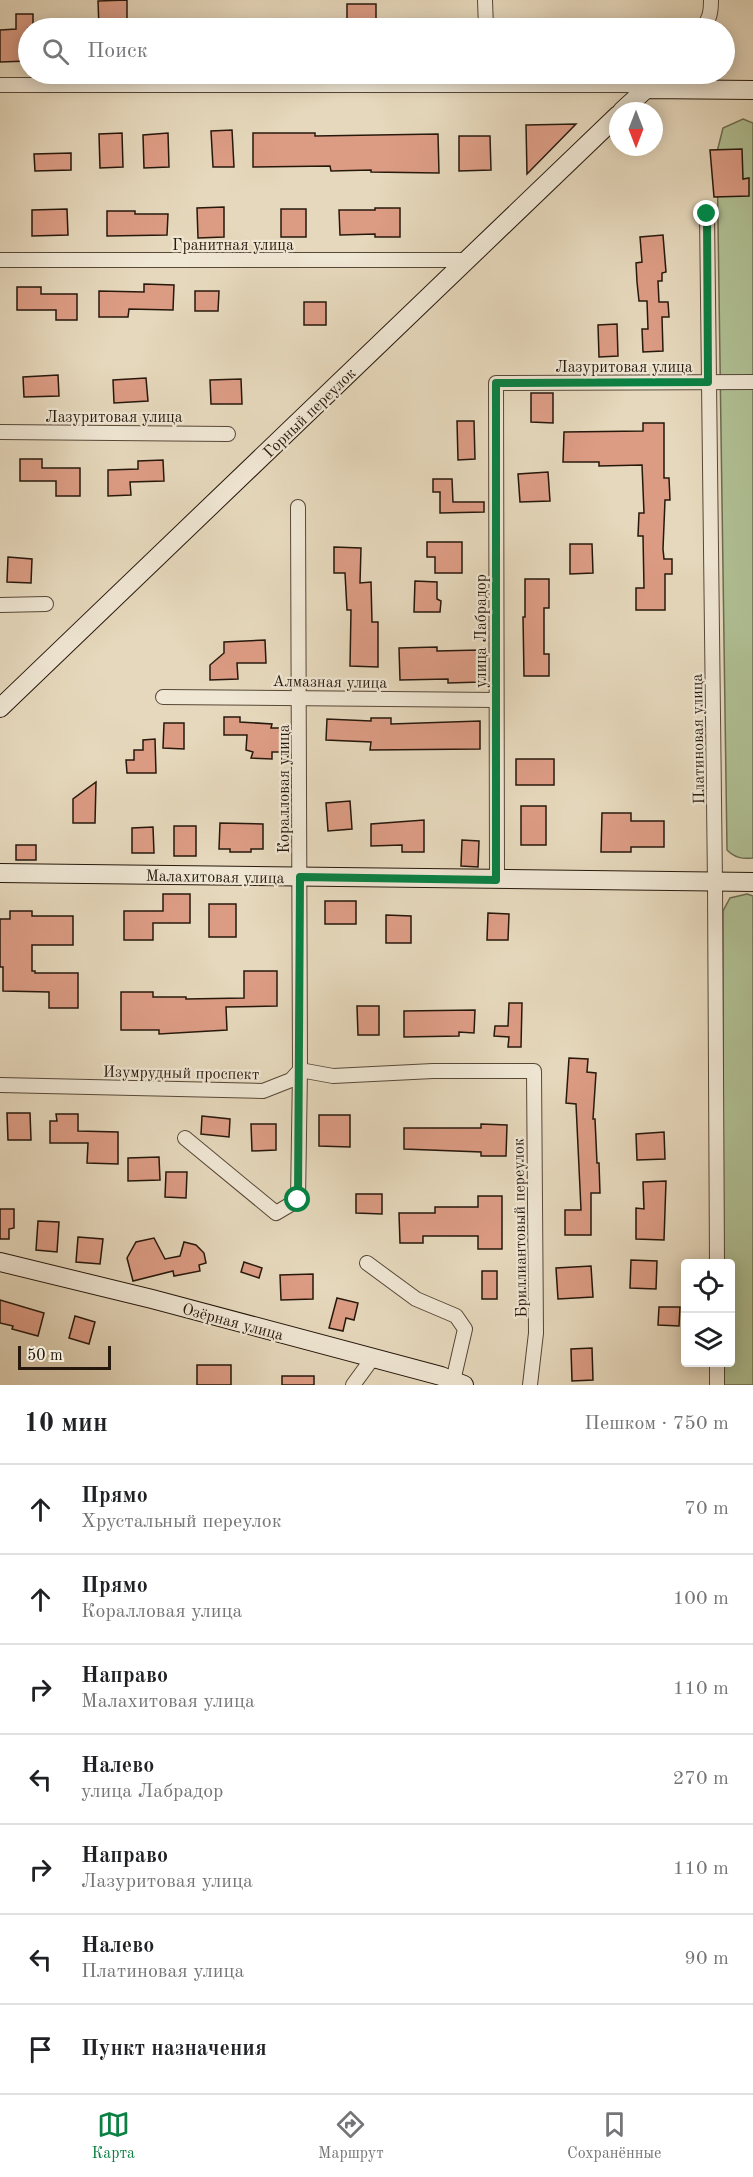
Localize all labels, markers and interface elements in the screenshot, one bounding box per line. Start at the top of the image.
search box [18,18,735,84]
icon: search [39,35,72,68]
text: Поиск [87,40,148,62]
north arrow [609,102,663,156]
route end [693,200,719,226]
street label: Гранитная улица [172,238,294,254]
street label: Лазуритовая улица [555,360,693,376]
street label: Горный переулок [261,366,360,461]
street label: Лазуритовая улица [45,410,183,426]
street label: улица Лабрадор [474,574,490,688]
street label: Платиновая улица [690,673,708,804]
street label: Алмазная улица [272,674,388,692]
street label: Коралловая улица [277,724,293,854]
street label: Малахитовая улица [145,869,285,887]
street label: Изумрудный проспект [103,1065,259,1083]
street label: Бриллиантовый переулок [511,1138,531,1318]
route start [284,1186,310,1212]
map controls [681,1259,735,1367]
button: locate [681,1259,735,1313]
street label: Озёрная улица [180,1302,285,1344]
button: layers [681,1313,735,1367]
scale bar [18,1343,111,1370]
text: 50 m [27,1348,63,1364]
text: 10 мин [24,1411,108,1437]
text: Пешком · 750 m [584,1414,729,1434]
text: Прямо [81,1485,148,1507]
icon: ahead [24,1493,57,1526]
text: 70 m [684,1499,729,1519]
text: Хрустальный переулок [81,1512,282,1532]
text: Прямо [81,1575,148,1597]
icon: ahead [24,1583,57,1616]
text: 100 m [673,1589,729,1609]
text: Коралловая улица [81,1602,242,1622]
text: Направо [81,1665,168,1687]
icon: right [24,1673,57,1706]
text: 110 m [673,1679,729,1699]
text: Малахитовая улица [81,1692,255,1712]
text: Налево [81,1755,154,1777]
icon: left [24,1763,57,1796]
text: 270 m [673,1769,729,1789]
text: улица Лабрадор [81,1782,223,1802]
text: Направо [81,1845,168,1867]
icon: right [24,1853,57,1886]
text: 110 m [673,1859,729,1879]
text: Лазуритовая улица [81,1872,253,1892]
text: Налево [81,1935,154,1957]
icon: left [24,1943,57,1976]
text: 90 m [684,1949,729,1969]
text: Платиновая улица [81,1962,244,1982]
icon: arrive [24,2033,57,2066]
text: Пункт назначения [81,2038,267,2060]
tab: Карта [92,2108,135,2164]
tab: Маршрут [318,2108,384,2164]
tab: Сохранённые [567,2108,661,2164]

